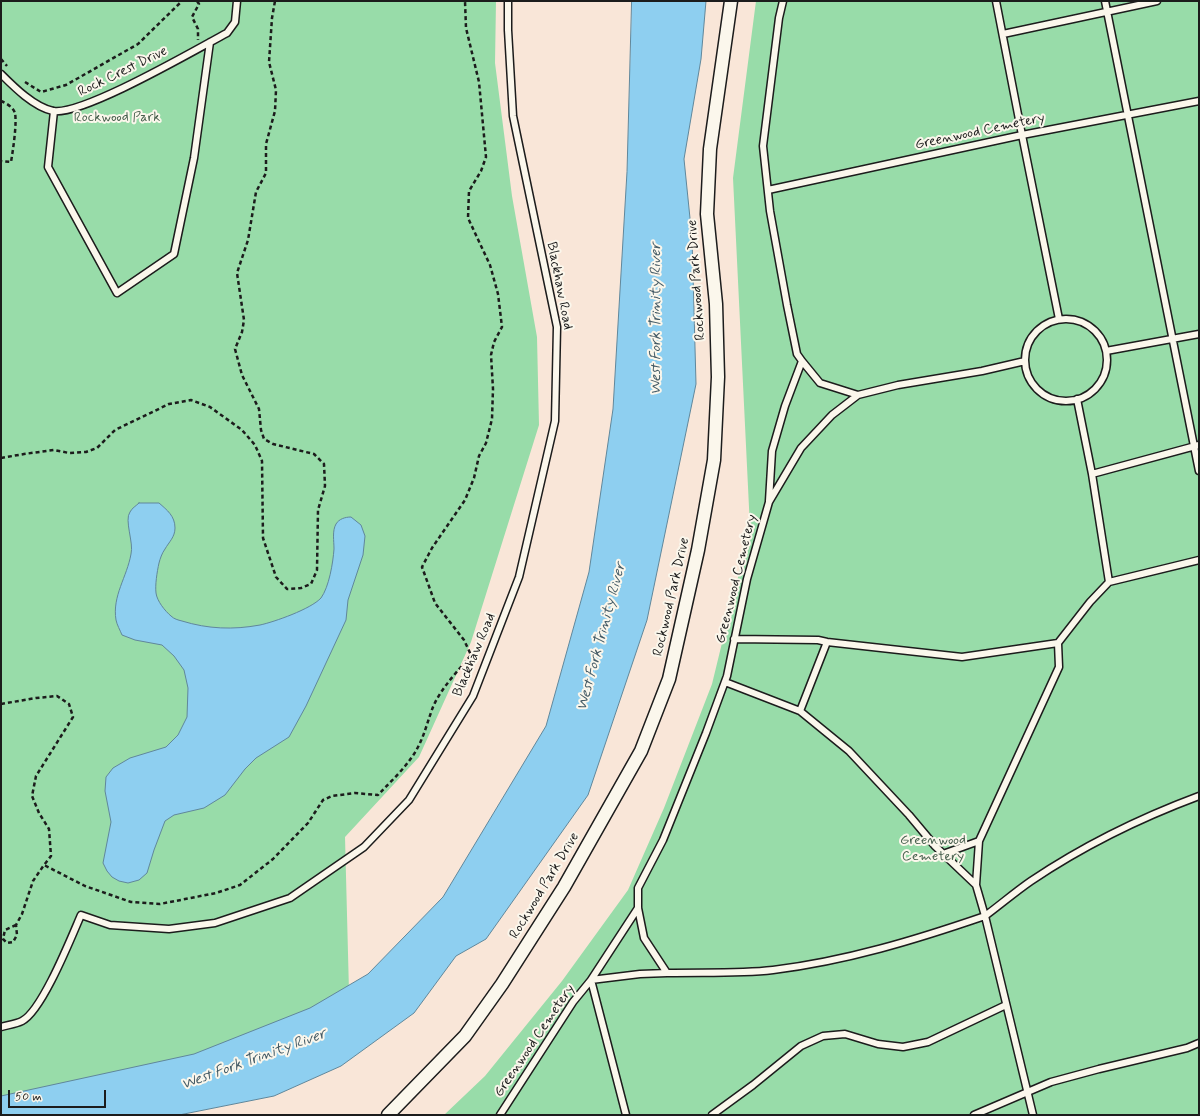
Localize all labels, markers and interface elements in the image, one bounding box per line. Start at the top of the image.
street label: Rock Crest Drive [76,43,170,101]
park label: Rockwood Park [74,110,160,126]
street label: Greenwood Cemetery [914,110,1046,154]
street label: Rockwood Park Drive [684,219,710,341]
street label: Blackhaw Road [542,241,576,331]
water label: West Fork Trinity River [648,243,666,395]
street label: Greenwood Cemetery [713,513,761,645]
street label: Rockwood Park Drive [650,536,694,658]
water label: West Fork Trinity River [574,561,630,713]
street label: Blackhaw Road [450,611,500,699]
street label: Rockwood Park Drive [507,830,583,942]
park label: Greenwood Cemetery [900,833,966,866]
street label: Greenwood Cemetery [491,981,579,1101]
water label: West Fork Trinity River [179,1026,329,1094]
scale bar [10,1082,108,1108]
text: 50 m [15,1089,42,1105]

